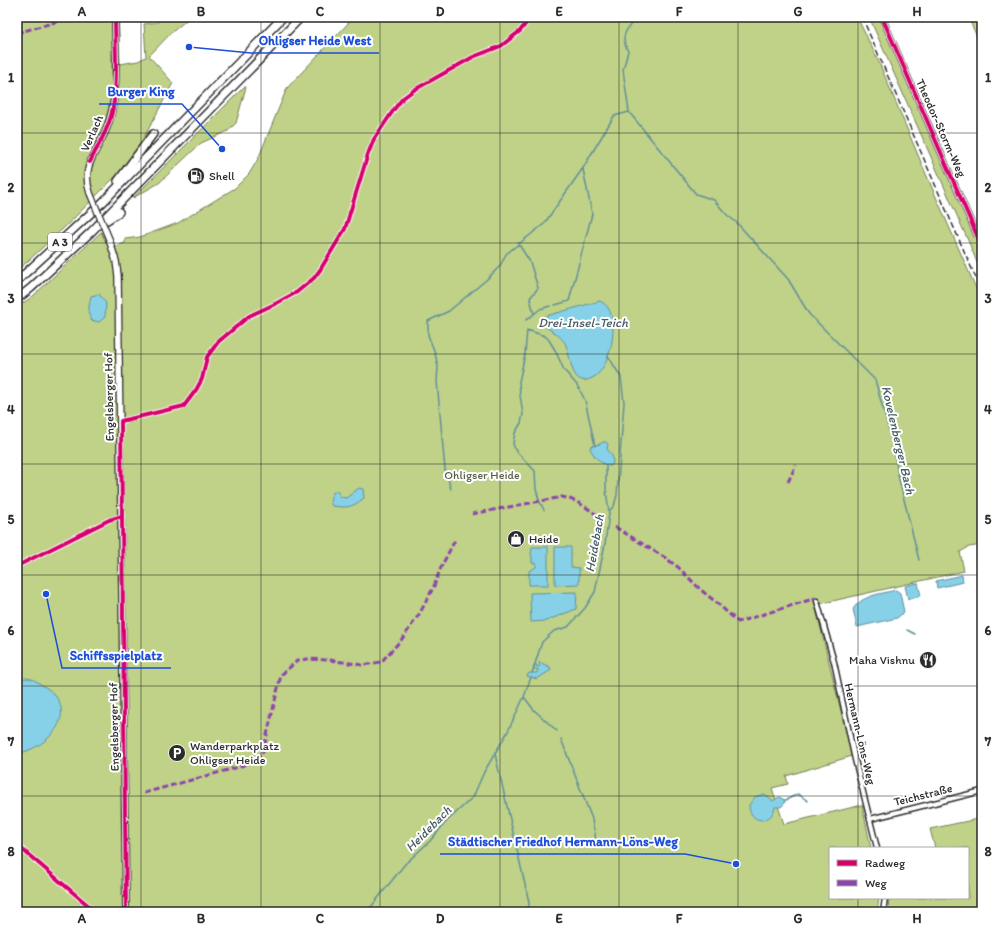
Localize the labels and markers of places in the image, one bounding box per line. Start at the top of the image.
callout: Ohligser Heide West [251,28,379,53]
callout: Burger King [99,79,182,104]
fuel station icon: Shell [186,166,206,186]
place label: Shell [209,169,235,183]
shop icon: Heide [506,529,526,549]
place label: Heide [529,532,559,546]
callout: Schiffsspielplatz [62,643,171,668]
restaurant icon: Maha Vishnu [918,650,938,670]
place label: Maha Vishnu [849,653,915,667]
place label: Wanderparkplatz Ohligser Heide [190,739,280,767]
parking icon: Wanderparkplatz Ohligser Heide [167,743,187,763]
callout: Städtischer Friedhof Hermann-Löns-Weg [440,829,685,854]

